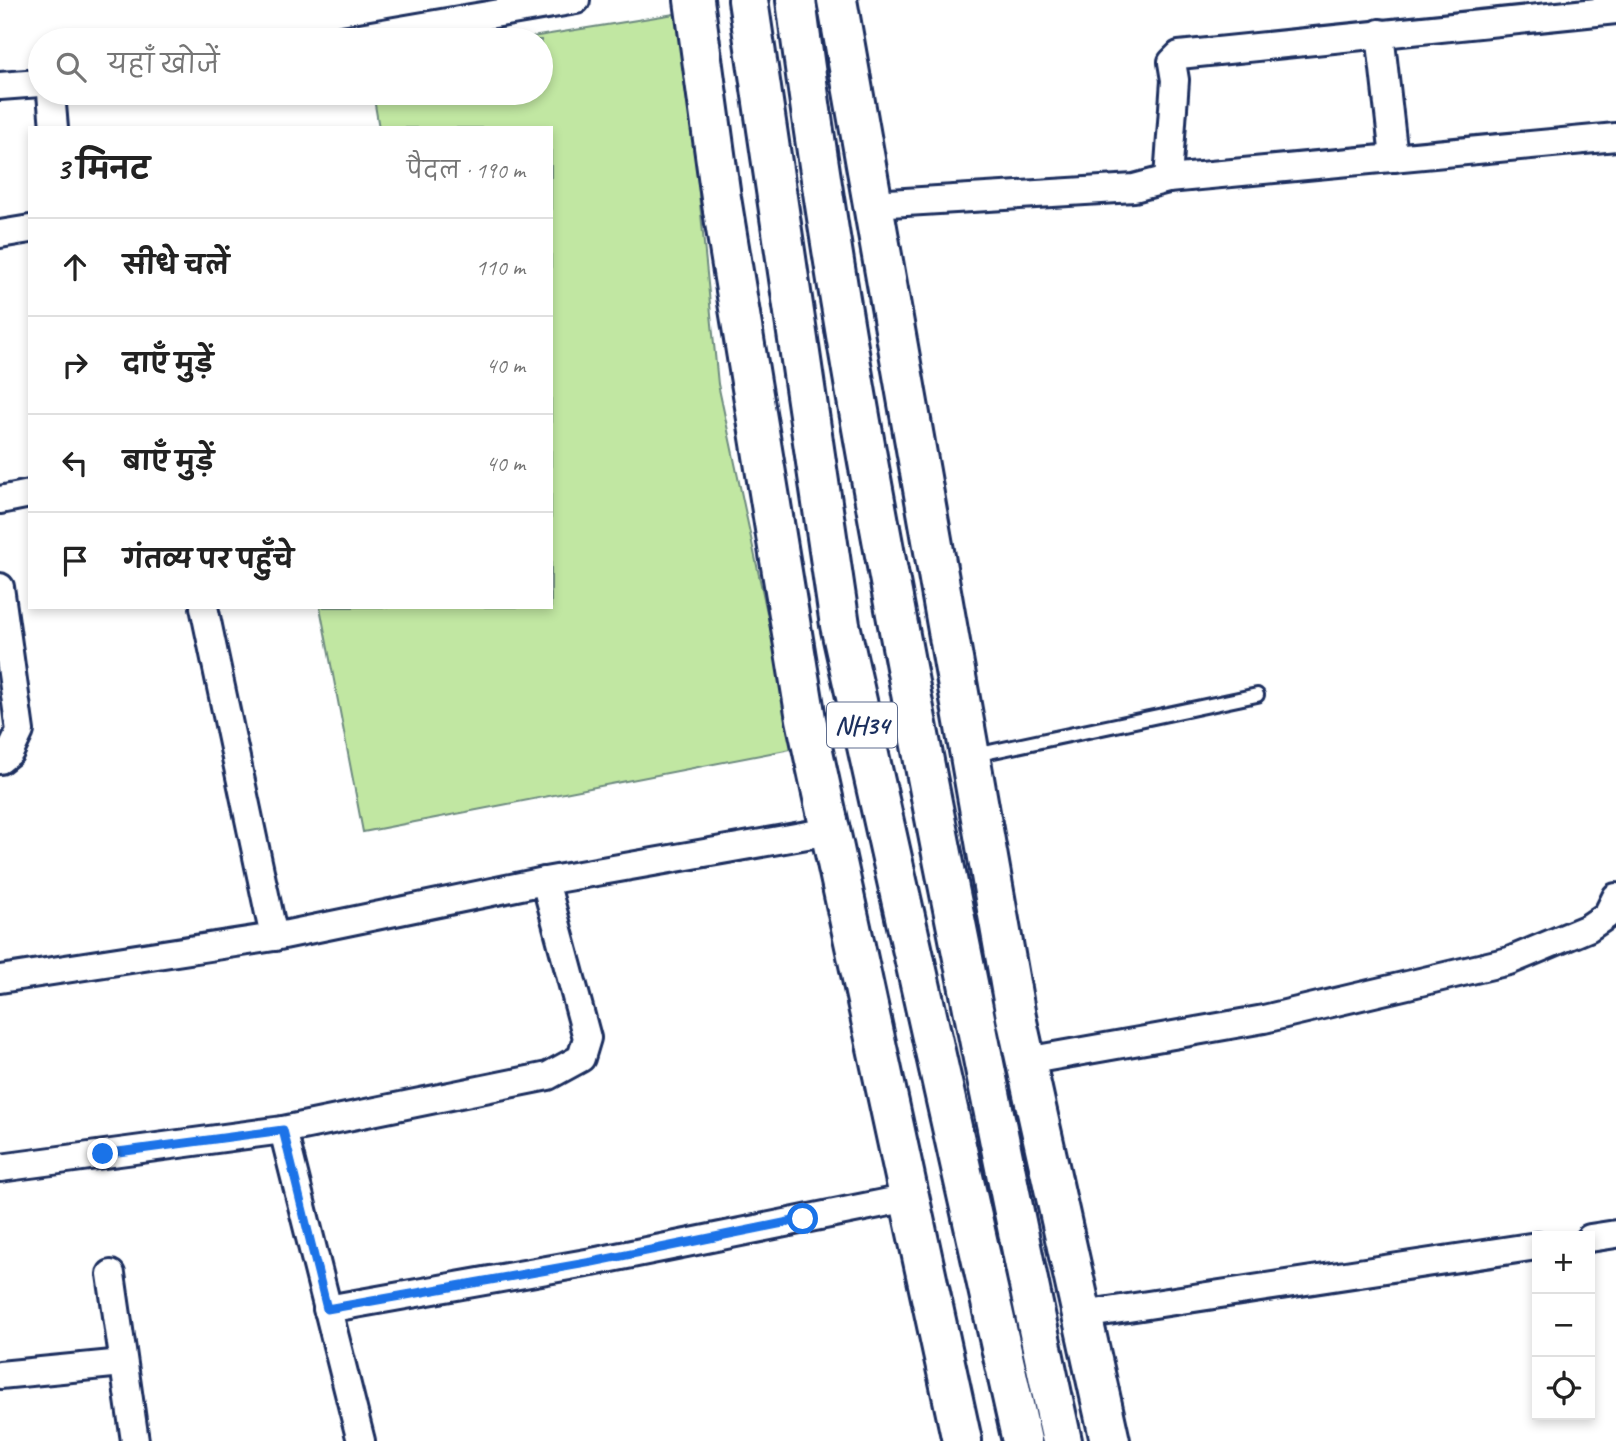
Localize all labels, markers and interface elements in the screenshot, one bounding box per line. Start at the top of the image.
search box [28,28,553,105]
icon: search [52,48,90,86]
text: यहाँ खोजें [108,48,219,81]
text: 3 मिनट [56,150,150,188]
text: पैदल · 190 m [407,156,525,185]
icon: ahead [56,248,94,286]
text: सीधे चलें [123,249,229,282]
text: 110 m [476,253,525,282]
icon: right [56,346,94,384]
text: दाएँ मुड़ें [123,347,213,380]
text: 40 m [486,351,525,380]
icon: left [56,444,94,482]
text: बाएँ मुड़ें [123,445,214,478]
text: 40 m [486,449,525,478]
icon: arrive [56,542,94,580]
text: गंतव्य पर पहुँचे [123,543,294,576]
road number: NH34 [827,702,897,748]
route end [87,1138,118,1169]
route start [787,1203,818,1234]
map controls [1532,1231,1595,1420]
button: + [1532,1231,1595,1294]
button: − [1532,1294,1595,1357]
button: locate [1532,1357,1595,1420]

